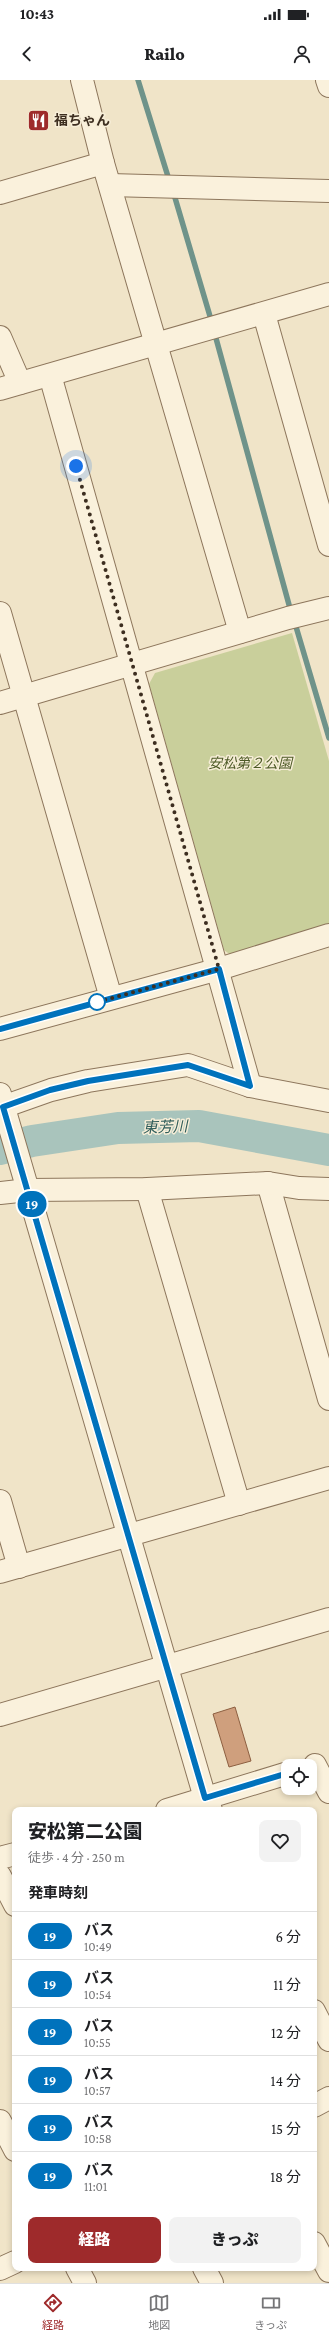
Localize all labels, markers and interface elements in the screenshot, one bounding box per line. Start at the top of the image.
text: 10:43 [20,6,54,22]
icon: back [16,43,38,65]
icon: person [291,43,313,65]
text: Railo [144,44,185,64]
restaurant icon: 福ちゃん [26,107,52,133]
place label: 福ちゃん [54,112,110,128]
your location [66,456,86,476]
park label: 安松第２公園 [208,755,294,771]
unlabelled marker [88,993,106,1011]
water label: 東芳川 [142,1118,190,1136]
line badge: 19 [14,1191,50,1217]
text: 19 [26,1196,38,1212]
map controls [281,1759,317,1795]
button: locate [281,1759,317,1795]
button: heart [259,1820,301,1862]
text: 安松第二公園 [28,1821,142,1842]
text: 徒歩 · 4 分 · 250 m [28,1850,125,1865]
text: 発車時刻 [28,1885,88,1901]
text: バス [84,1922,114,1938]
text: 19 [44,1928,56,1944]
text: 6 分 [276,1929,301,1945]
text: 10:49 [84,1939,112,1954]
text: バス [84,1970,114,1986]
text: 19 [44,1976,56,1992]
text: 11 分 [273,1977,301,1993]
text: 10:54 [84,1987,111,2002]
text: バス [84,2018,114,2034]
text: 19 [44,2024,56,2040]
text: 12 分 [271,2025,301,2041]
text: 10:55 [84,2035,111,2050]
text: バス [84,2066,114,2082]
text: 19 [44,2072,56,2088]
text: 14 分 [271,2073,301,2089]
text: 10:57 [84,2083,110,2098]
text: バス [84,2114,114,2130]
text: 19 [44,2120,56,2136]
text: 15 分 [271,2121,301,2137]
text: 10:58 [84,2131,112,2146]
text: バス [84,2162,114,2178]
text: 19 [44,2168,56,2184]
text: 18 分 [270,2169,301,2185]
text: 11:01 [84,2179,107,2194]
button: 経路 [28,2217,161,2263]
button: きっぷ [169,2217,301,2263]
tab: 経路 [42,2292,64,2332]
tab: 地図 [148,2292,170,2332]
tab: きっぷ [254,2292,287,2332]

